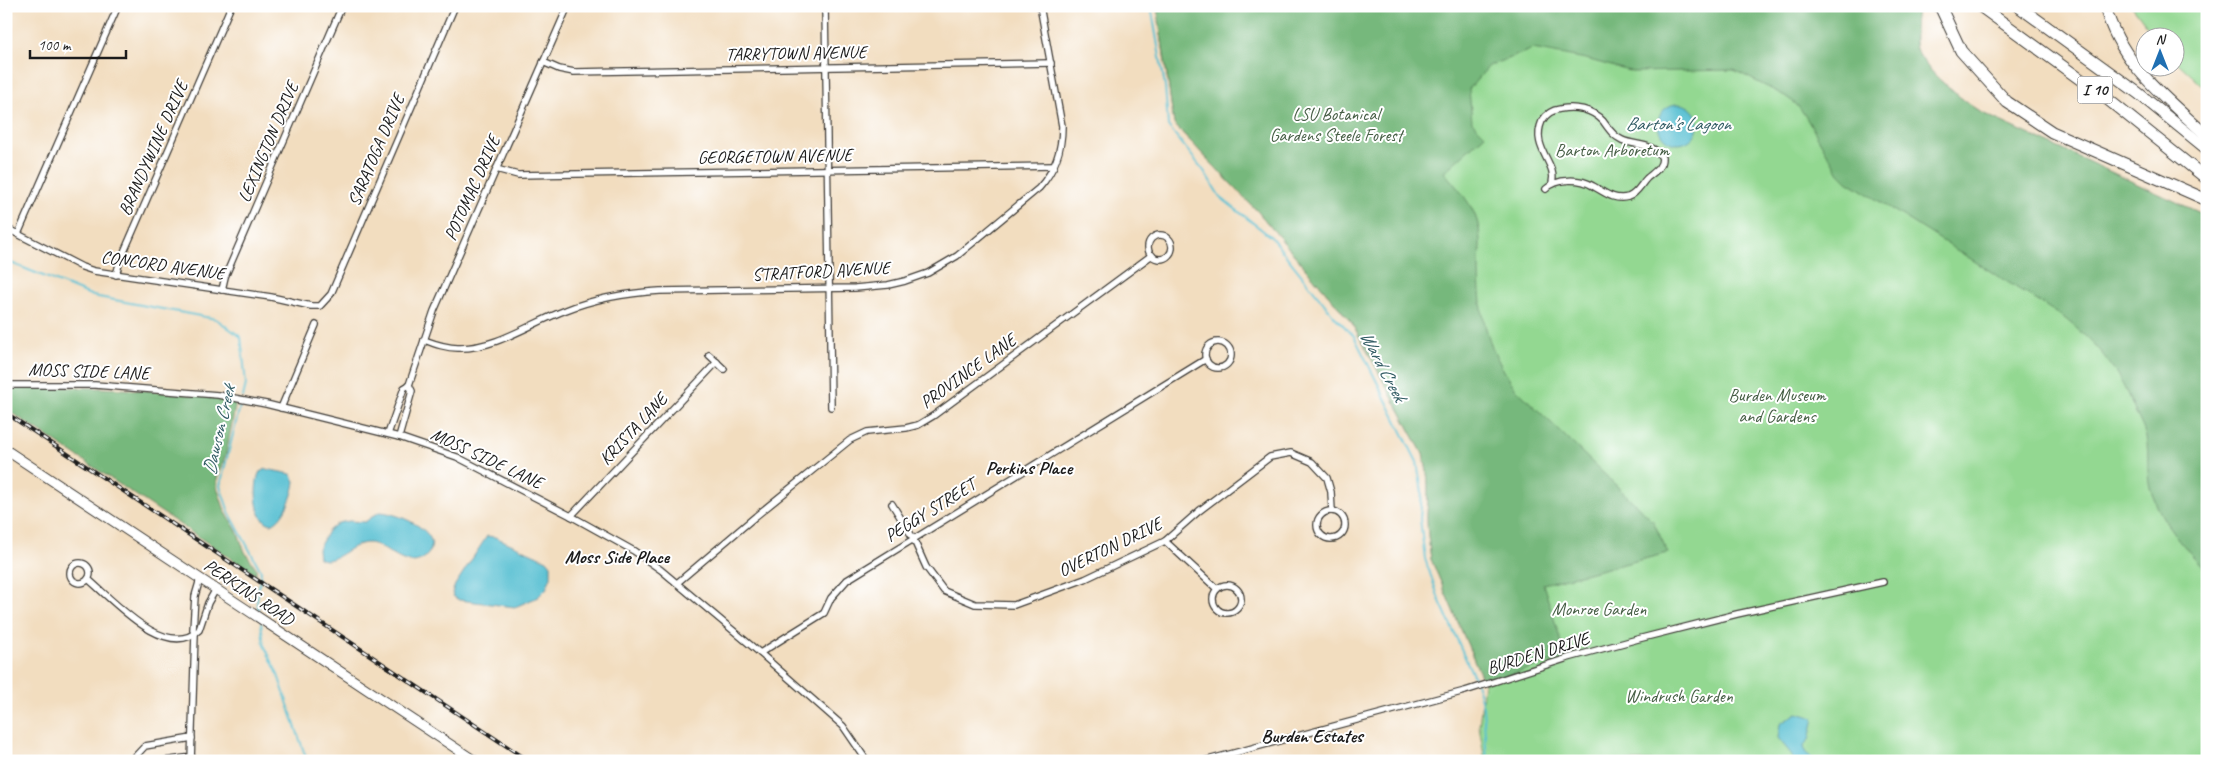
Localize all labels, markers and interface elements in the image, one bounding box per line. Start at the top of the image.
scale bar [30,28,126,60]
north arrow [2136,28,2186,78]
text: N [2156,31,2167,48]
text: 100 m [38,36,72,55]
street label: TARRYTOWN AVENUE [725,41,869,65]
street label: BRANDYWINE DRIVE [113,75,193,219]
road number: I 10 [2078,76,2112,104]
street label: LEXINGTON DRIVE [233,77,304,205]
street label: SARATOGA DRIVE [343,89,410,209]
park label: LSU Botanical Gardens Steele Forest [1270,103,1405,146]
water label: Barton's Lagoon [1626,112,1733,136]
street label: POTOMAC DRIVE [439,130,506,244]
park label: Barton Arboretum [1555,139,1670,161]
street label: GEORGETOWN AVENUE [697,144,855,168]
street label: CONCORD AVENUE [100,245,228,285]
street label: STRATFORD AVENUE [752,256,893,286]
water label: Ward Creek [1355,327,1413,408]
street label: PROVINCE LANE [916,328,1022,413]
street label: MOSS SIDE LANE [28,358,152,384]
water label: Dawson Creek [197,380,242,477]
park label: Burden Museum and Gardens [1728,384,1827,427]
street label: KRISTA LANE [594,387,673,469]
street label: MOSS SIDE LANE [428,422,548,494]
district label: Perkins Place [986,456,1074,480]
street label: PEGGY STREET [881,471,983,547]
street label: OVERTON DRIVE [1055,512,1167,582]
district label: Moss Side Place [565,545,671,569]
street label: PERKINS ROAD [200,554,299,631]
park label: Monroe Garden [1552,598,1647,620]
street label: BURDEN DRIVE [1484,626,1594,679]
park label: Windrush Garden [1625,685,1734,707]
district label: Burden Estates [1261,724,1365,748]

